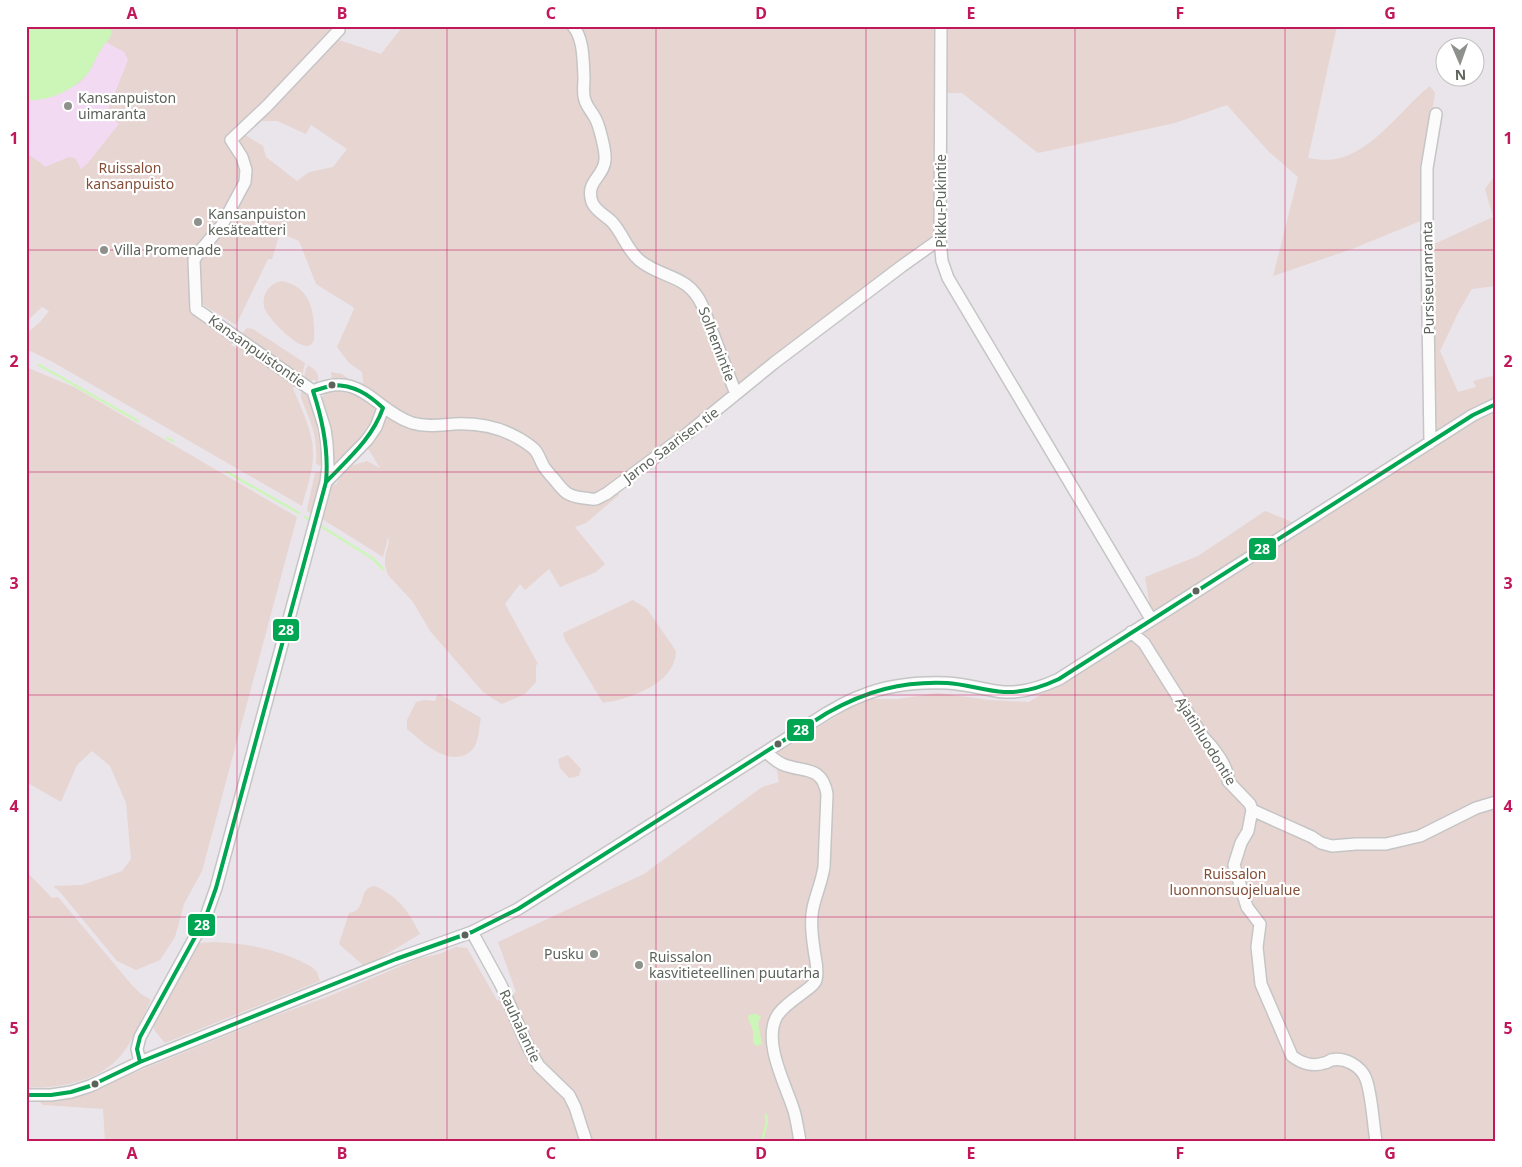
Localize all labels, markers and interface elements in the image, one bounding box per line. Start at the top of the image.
text: A [126,2,138,24]
text: B [337,2,347,24]
text: C [546,2,556,24]
text: D [755,2,767,24]
text: E [967,2,976,24]
text: F [1176,2,1184,24]
text: G [1384,2,1396,24]
north arrow [1434,38,1484,88]
text: N [1454,66,1466,85]
place label: Kansanpuiston uimaranta [78,88,176,123]
marker: Kansanpuiston uimaranta [62,100,74,112]
text: 1 [9,127,19,149]
text: 1 [1503,127,1513,149]
street label: Pikku-Pukintie [931,154,950,248]
park label: Ruissalon kansanpuisto [86,158,174,193]
place label: Kansanpuiston kesäteatteri [208,204,306,239]
marker: Kansanpuiston kesäteatteri [192,216,204,228]
street label: Pursiseuranranta [1417,221,1438,335]
place label: Villa Promenade [114,240,221,259]
marker: Villa Promenade [98,244,110,256]
street label: Solhemintie [695,304,740,384]
street label: Kansanpuistontie [205,310,310,391]
text: 2 [9,350,19,372]
text: 2 [1503,350,1513,372]
unlabelled marker [327,380,337,390]
street label: Jarno Saarisen tie [618,403,722,488]
line badge: 28 [1248,537,1277,561]
text: 28 [1254,539,1270,558]
text: 3 [9,572,19,594]
text: 3 [1503,572,1513,594]
unlabelled marker [1191,586,1201,596]
line badge: 28 [272,618,300,642]
text: 28 [278,620,294,639]
street label: Ajatinluodontie [1172,693,1241,789]
line badge: 28 [786,718,815,742]
text: 28 [793,720,809,739]
unlabelled marker [773,739,783,749]
text: 4 [9,795,19,817]
text: 4 [1503,795,1513,817]
park label: Ruissalon luonnonsuojelualue [1170,864,1300,899]
line badge: 28 [187,913,216,937]
text: 28 [194,915,210,934]
unlabelled marker [460,930,470,940]
place label: Pusku [544,944,584,963]
place label: Ruissalon kasvitieteellinen puutarha [649,947,820,982]
marker: Pusku [588,948,600,960]
marker: Ruissalon kasvitieteellinen puutarha [633,959,645,971]
street label: Rauhalantie [495,986,546,1065]
text: 5 [9,1017,19,1039]
text: 5 [1503,1017,1513,1039]
unlabelled marker [90,1079,100,1089]
text: A [126,1142,138,1164]
text: B [337,1142,347,1164]
text: C [546,1142,556,1164]
text: D [755,1142,767,1164]
text: E [967,1142,976,1164]
text: F [1176,1142,1184,1164]
text: G [1384,1142,1396,1164]

